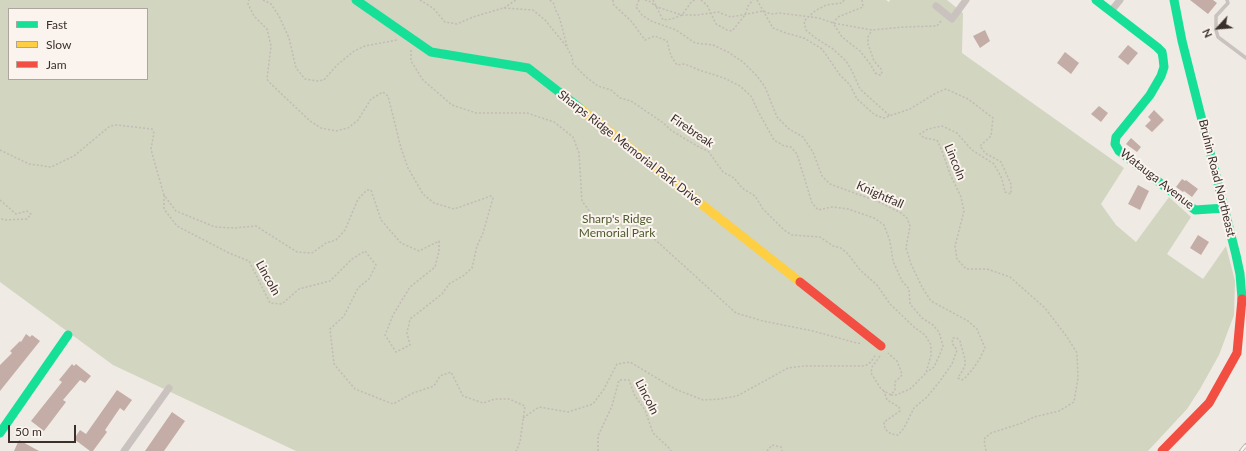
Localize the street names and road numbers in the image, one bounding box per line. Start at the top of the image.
street label: Sharps Ridge Memorial Park Drive [555,87,705,209]
street label: Firebreak [668,111,716,151]
street label: Bruhin Road Northeast [1195,118,1239,238]
street label: Lincoln [941,142,969,182]
street label: Watauga Avenue [1117,146,1197,212]
street label: Knightfall [854,178,906,212]
street label: Lincoln [253,258,283,298]
street label: Lincoln [632,377,662,417]

